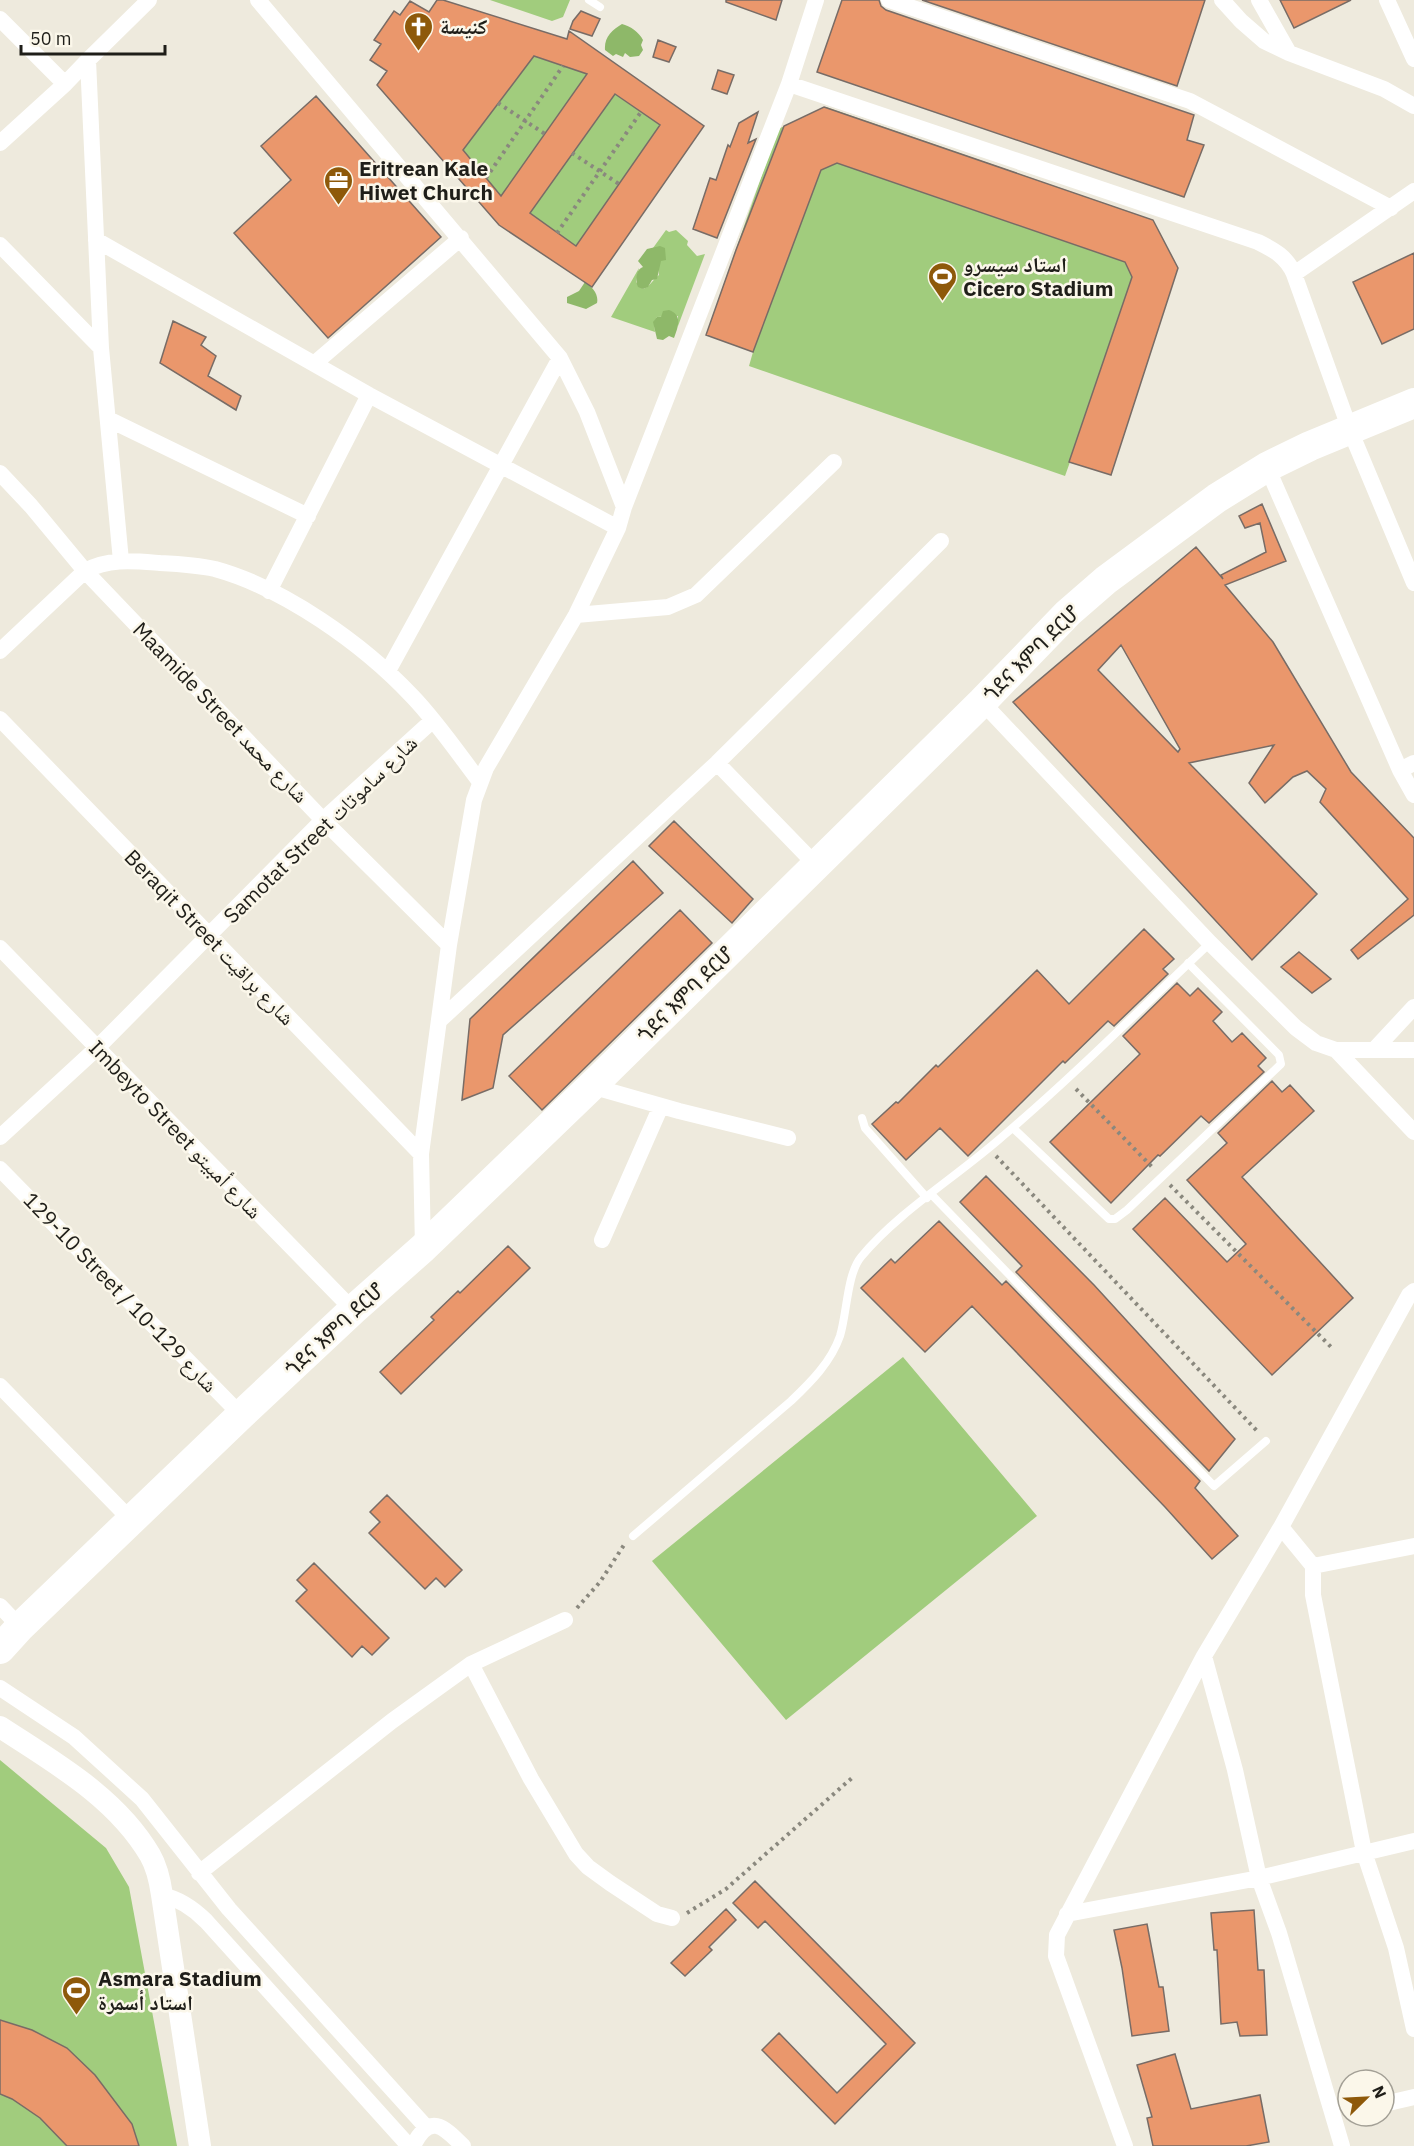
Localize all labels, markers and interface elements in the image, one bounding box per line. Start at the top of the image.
church icon: كنيسة [403,10,435,52]
place label: كنيسة [440,12,487,40]
scale bar [21,18,165,56]
text: 50 m [30,27,72,50]
place label: Eritrean Kale Hiwet Church [359,154,493,206]
office icon: Eritrean Kale Hiwet Church [322,164,354,206]
place label: استاد سيسرو Cicero Stadium [963,250,1113,302]
sports icon: استاد سيسرو Cicero Stadium [926,260,958,302]
street label: ጎደና እምባ ደርሆ [977,599,1085,707]
street label: Maamide Street شارع محمد [127,615,315,809]
street label: Samotat Street شارع ساموتات [217,729,423,929]
street label: Beraqit Street شارع براقيت [119,843,301,1031]
street label: ጎደና እምባ ደርሆ [631,940,739,1048]
street label: Imbeyto Street شارع أمبيتو [83,1034,269,1224]
street label: 129-10 Street / شارع 129-10 [18,1186,224,1398]
street label: ጎደና እምባ ደርሆ [278,1276,390,1382]
place label: Asmara Stadium استاد أسمرة [98,1964,262,2016]
sports icon: Asmara Stadium استاد أسمرة [61,1974,93,2016]
north arrow [1336,2068,1396,2128]
text: N [1368,2083,1391,2101]

